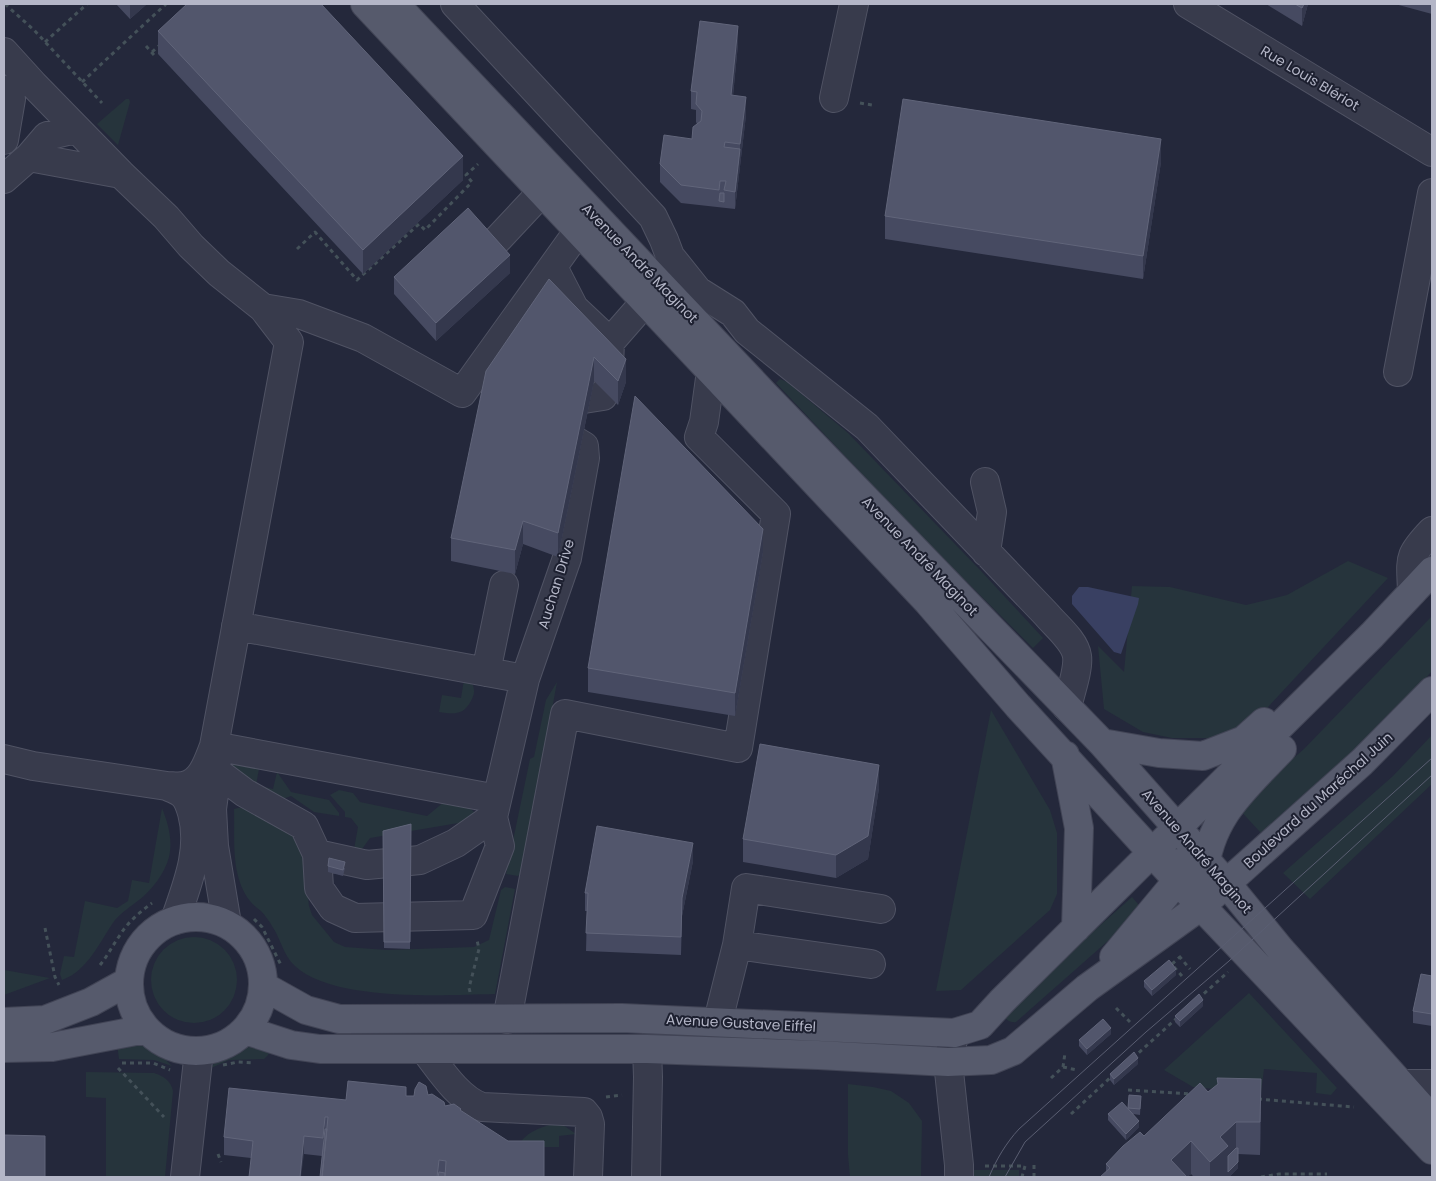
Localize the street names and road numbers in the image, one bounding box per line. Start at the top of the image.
street label: Rue Louis Blériot [1257,41,1363,115]
street label: Avenue André Maginot [577,199,703,327]
street label: Avenue André Maginot [857,492,983,620]
street label: Auchan Drive [533,536,579,631]
street label: Boulevard du Maréchal Juin [1239,727,1397,873]
street label: Avenue André Maginot [1137,784,1257,918]
street label: Avenue Gustave Eiffel [665,1009,817,1037]

